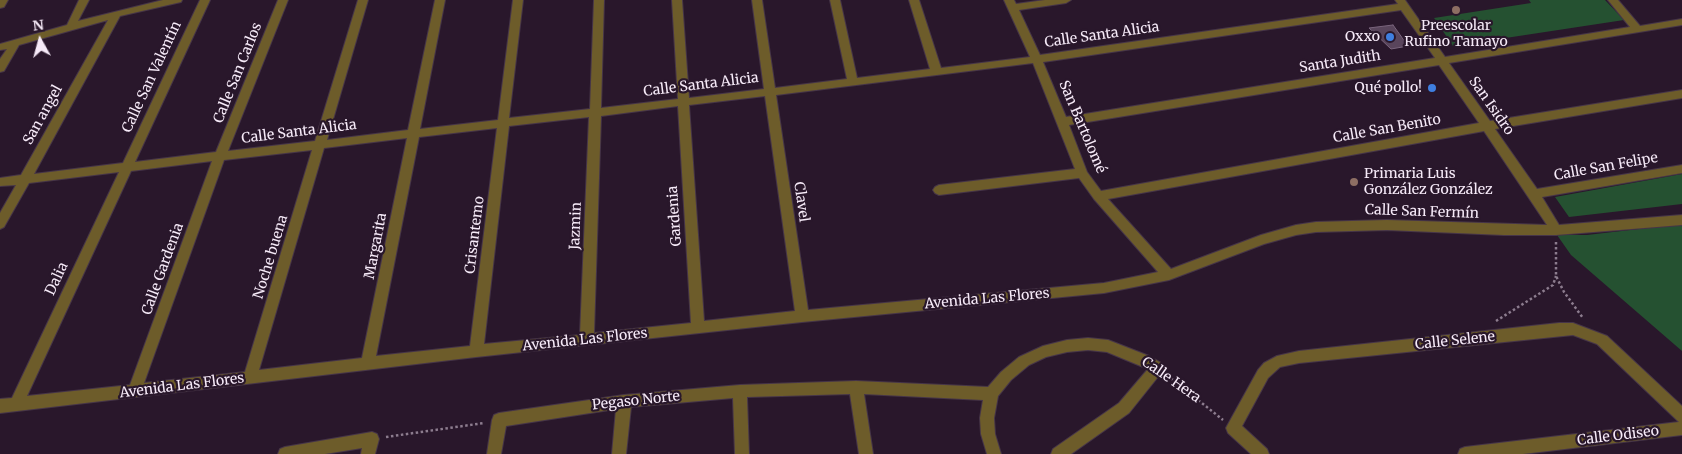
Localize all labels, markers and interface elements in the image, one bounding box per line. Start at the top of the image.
marker: Preescolar Rufino Tamayo [1450,4,1462,16]
north arrow [15,15,65,65]
text: N [32,16,45,35]
place label: Preescolar Rufino Tamayo [1404,18,1508,50]
street label: Calle San Valentín [119,19,185,135]
street label: Calle Santa Alicia [1044,19,1160,51]
street label: Calle San Carlos [210,20,266,126]
place label: Oxxo [1345,29,1380,45]
marker: Oxxo [1384,31,1396,43]
street label: Santa Judith [1298,47,1382,77]
street label: Calle Santa Alicia [643,70,759,100]
street label: San Isidro [1465,74,1517,138]
street label: San Bartolomé [1055,78,1109,176]
place label: Qué pollo! [1355,80,1422,96]
street label: San angel [20,82,66,148]
marker: Qué pollo! [1426,82,1438,94]
street label: Calle San Benito [1332,111,1442,147]
street label: Calle Santa Alicia [241,117,357,147]
street label: Calle San Felipe [1553,150,1659,184]
place label: Primaria Luis González González [1364,166,1493,198]
marker: Primaria Luis González González [1348,176,1360,188]
street label: Clavel [790,181,812,223]
street label: Gardenia [665,185,685,247]
street label: Crisantemo [462,195,488,275]
street label: Jazmin [567,202,585,250]
street label: Calle San Fermín [1365,202,1479,222]
street label: Margarita [361,211,391,281]
street label: Noche buena [250,213,292,301]
street label: Calle Gardenia [139,221,187,317]
street label: Dalia [42,260,72,298]
street label: Avenida Las Flores [924,285,1050,313]
street label: Avenida Las Flores [522,325,648,355]
street label: Calle Selene [1414,328,1496,354]
street label: Calle Hera [1138,354,1204,406]
street label: Avenida Las Flores [119,370,245,402]
street label: Pegaso Norte [591,388,681,414]
street label: Calle Odiseo [1576,423,1660,449]

